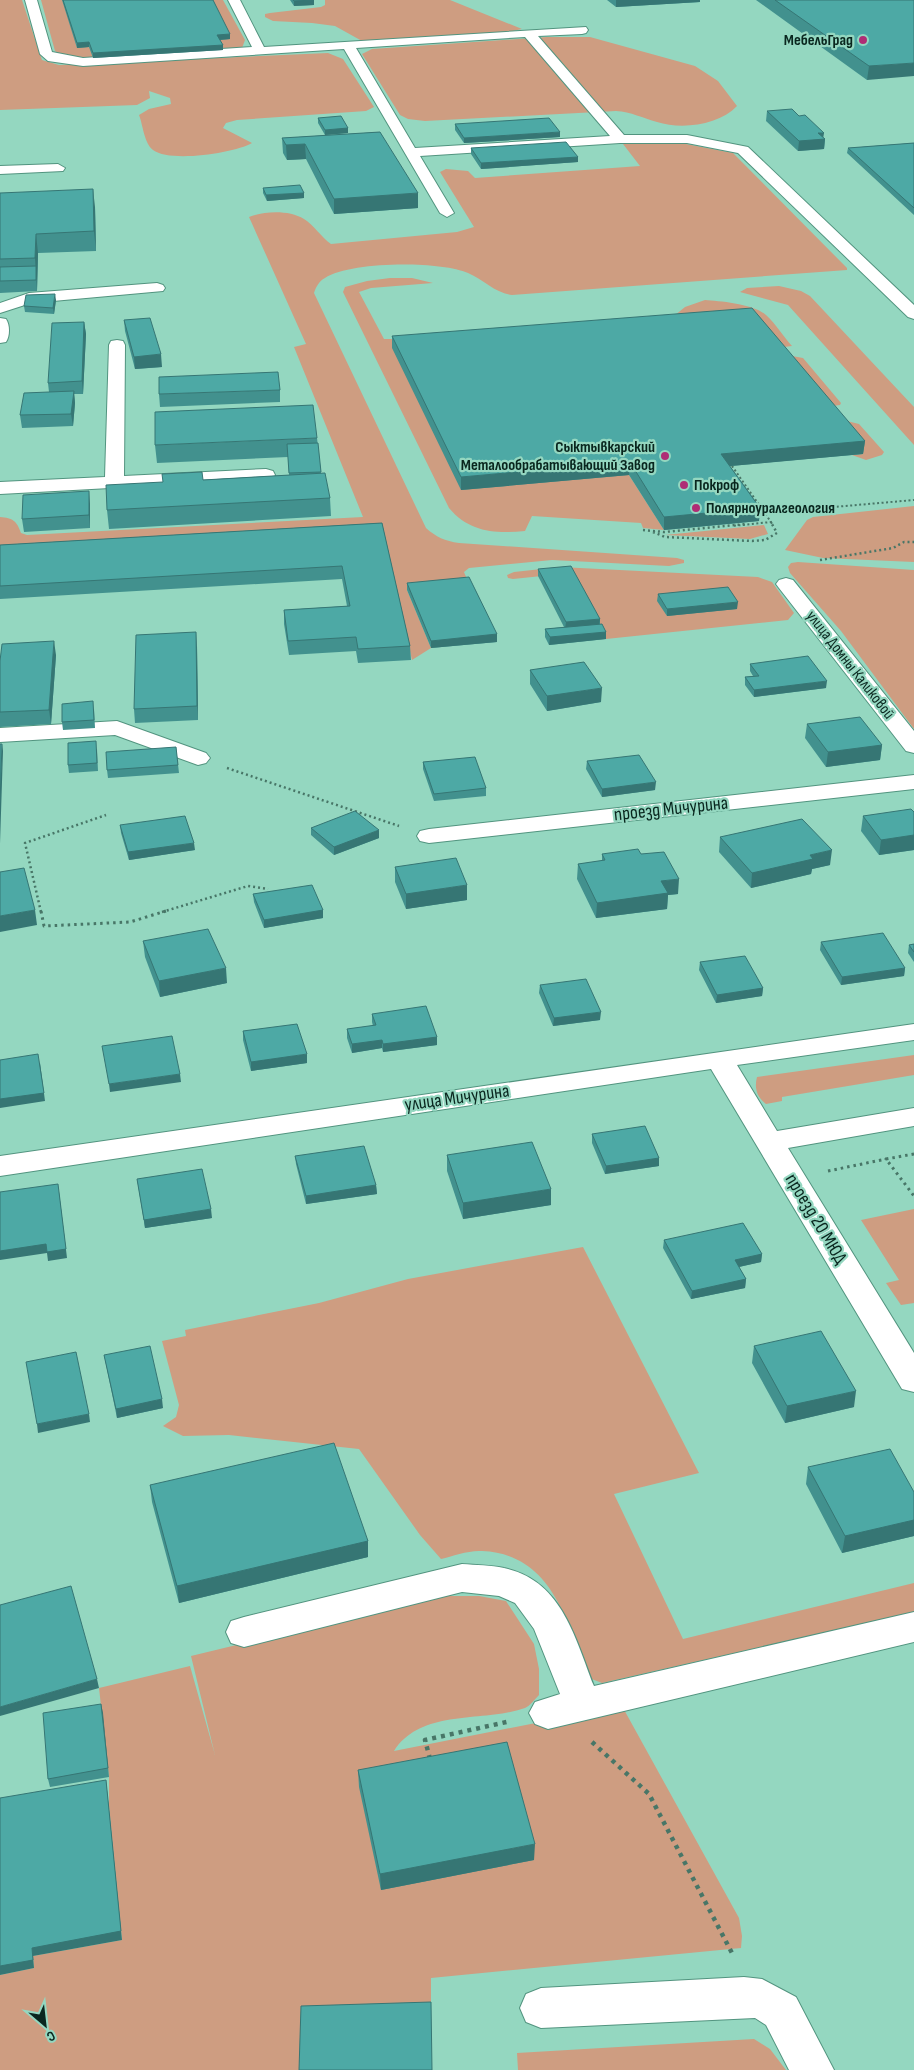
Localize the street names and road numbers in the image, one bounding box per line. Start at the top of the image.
street label: улица Домны Каликовой [802,607,898,723]
street label: проезд Мичурина [613,792,729,826]
street label: улица Мичурина [403,1079,511,1117]
street label: проезд 20 МЮД [780,1170,852,1268]

